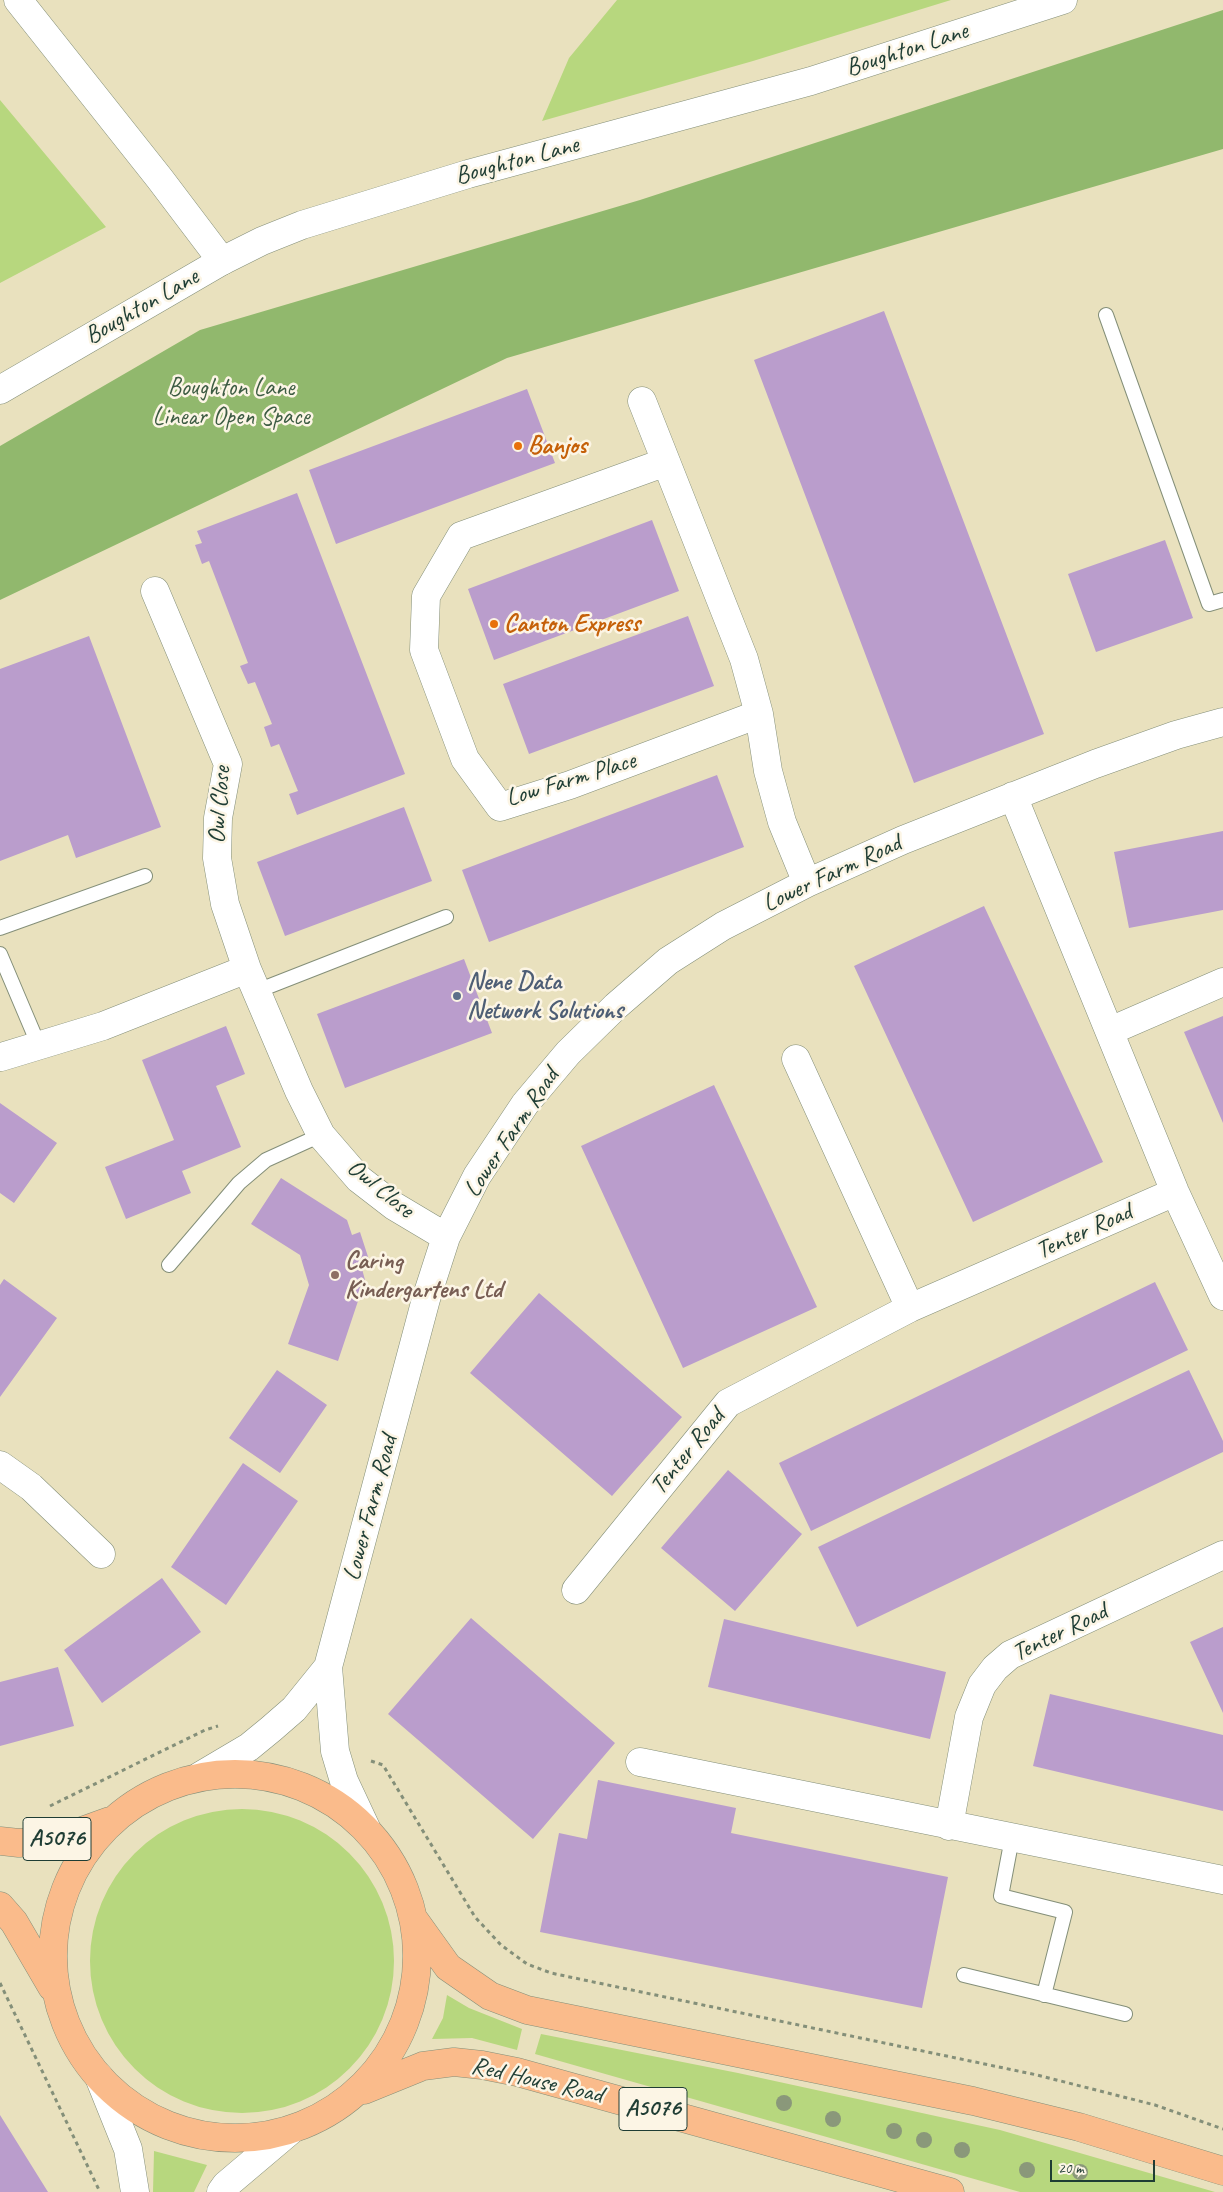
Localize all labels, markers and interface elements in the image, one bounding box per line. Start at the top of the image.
street label: Boughton Lane [842,16,972,84]
street label: Boughton Lane [452,130,582,192]
street label: Boughton Lane [80,262,204,352]
park label: Boughton Lane Linear Open Space [152,373,310,432]
place label: Banjos [528,431,587,461]
marker: Banjos [512,440,524,452]
place label: Canton Express [504,609,640,639]
marker: Canton Express [488,618,500,630]
street label: Low Farm Place [503,746,639,814]
street label: Owl Close [202,765,238,845]
street label: Lower Farm Road [758,829,906,919]
place label: Nene Data Network Solutions [467,967,623,1026]
marker: Nene Data Network Solutions [451,990,463,1002]
street label: Lower Farm Road [458,1063,566,1203]
street label: Owl Close [340,1153,420,1225]
street label: Tenter Road [1031,1198,1137,1266]
place label: Caring Kindergartens Ltd [345,1246,502,1305]
marker: Caring Kindergartens Ltd [329,1269,341,1281]
street label: Tenter Road [644,1403,732,1501]
street label: Lower Farm Road [337,1432,405,1584]
street label: Tenter Road [1008,1597,1112,1669]
road number: A5076 [23,1818,91,1860]
street label: Red House Road [468,2051,606,2111]
road number: A5076 [619,2088,687,2130]
scale bar [1053,2150,1158,2182]
text: 20 m [1058,2159,1084,2178]

